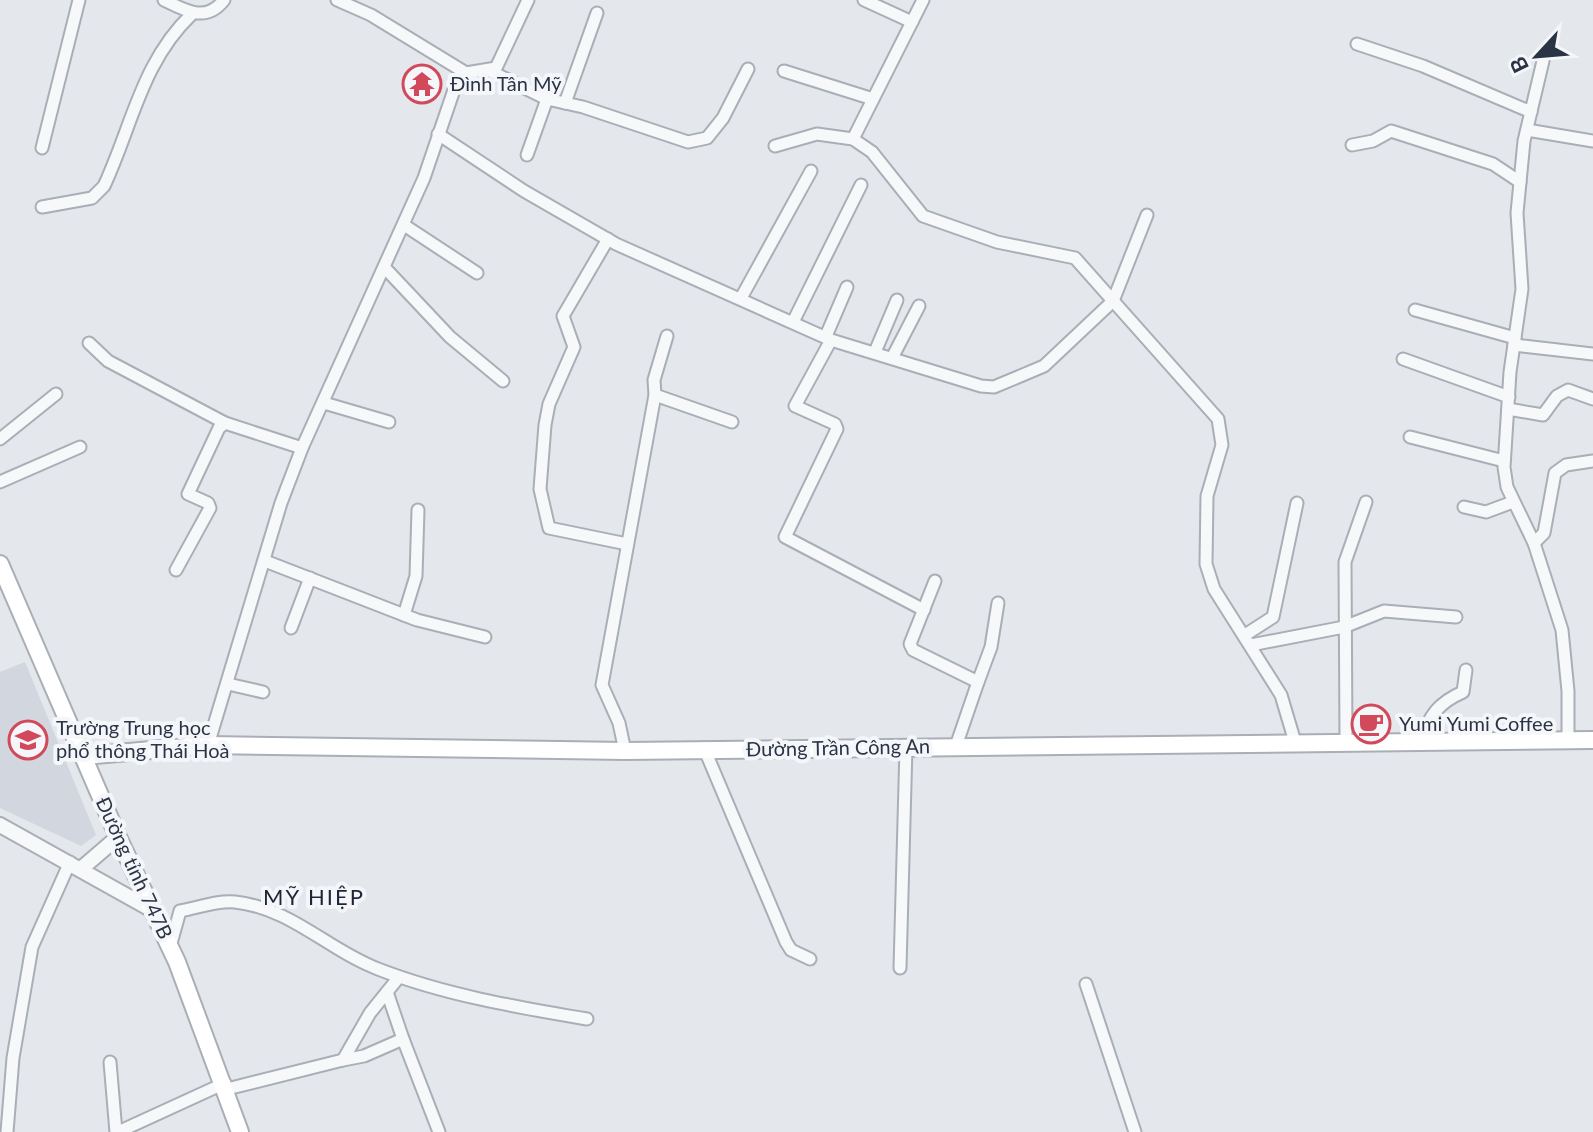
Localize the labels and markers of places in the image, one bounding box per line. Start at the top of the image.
temple icon: Đình Tân Mỹ [401,63,443,105]
place label: Đình Tân Mỹ [450,71,562,95]
cafe icon: Yumi Yumi Coffee [1350,703,1392,745]
place label: Yumi Yumi Coffee [1399,711,1553,735]
place label: Trường Trung học phổ thông Thái Hoà [56,715,229,762]
school or university icon: Trường Trung học phổ thông Thái Hoà [7,719,49,761]

